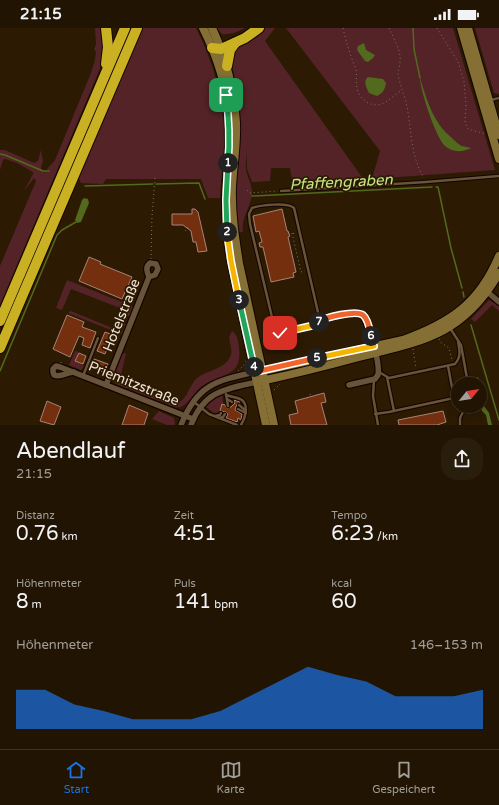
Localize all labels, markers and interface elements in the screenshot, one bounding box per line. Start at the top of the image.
text: 21:15 [20,5,62,23]
pin [209,78,243,112]
icon: arrive [215,84,237,106]
pin: 1 [218,153,238,173]
text: 1 [225,156,231,169]
water label: Pfaffengraben [289,170,394,194]
pin: 2 [217,222,237,242]
text: 2 [224,225,230,238]
street label: Hotelstraße [99,276,144,354]
pin: 3 [229,290,249,310]
text: 3 [236,293,242,306]
pin: 7 [309,312,329,332]
text: 7 [316,315,322,328]
pin [263,316,297,350]
icon: check [269,322,291,344]
pin: 6 [361,326,381,346]
text: 6 [368,329,374,342]
pin: 5 [307,348,327,368]
text: 5 [314,351,320,364]
pin: 4 [244,357,264,377]
street label: Priemitzstraße [86,358,182,409]
text: 4 [251,360,257,373]
north arrow [451,377,487,413]
map controls [451,377,487,413]
text: Abendlauf [16,438,125,464]
button: share [441,438,483,480]
text: 21:15 [16,466,52,482]
text: Distanz [16,509,55,522]
text: Zeit [174,509,194,522]
text: Tempo [331,509,367,522]
text: 0.76 [16,522,59,546]
text: 4:51 [174,522,217,546]
text: 6:23 [331,522,374,546]
text: km [59,530,78,543]
text: /km [374,530,398,543]
text: Höhenmeter [16,577,81,590]
text: Puls [174,577,196,590]
text: kcal [331,577,352,590]
text: 8 [16,590,29,614]
text: 141 [174,590,211,614]
text: 60 [331,590,356,614]
text: m [29,598,42,611]
text: bpm [211,598,238,611]
text: Höhenmeter [16,637,93,653]
text: 146–153 m [410,637,483,653]
tab: Start [64,759,89,796]
tab: Karte [217,759,245,796]
tab: Gespeichert [372,759,435,796]

